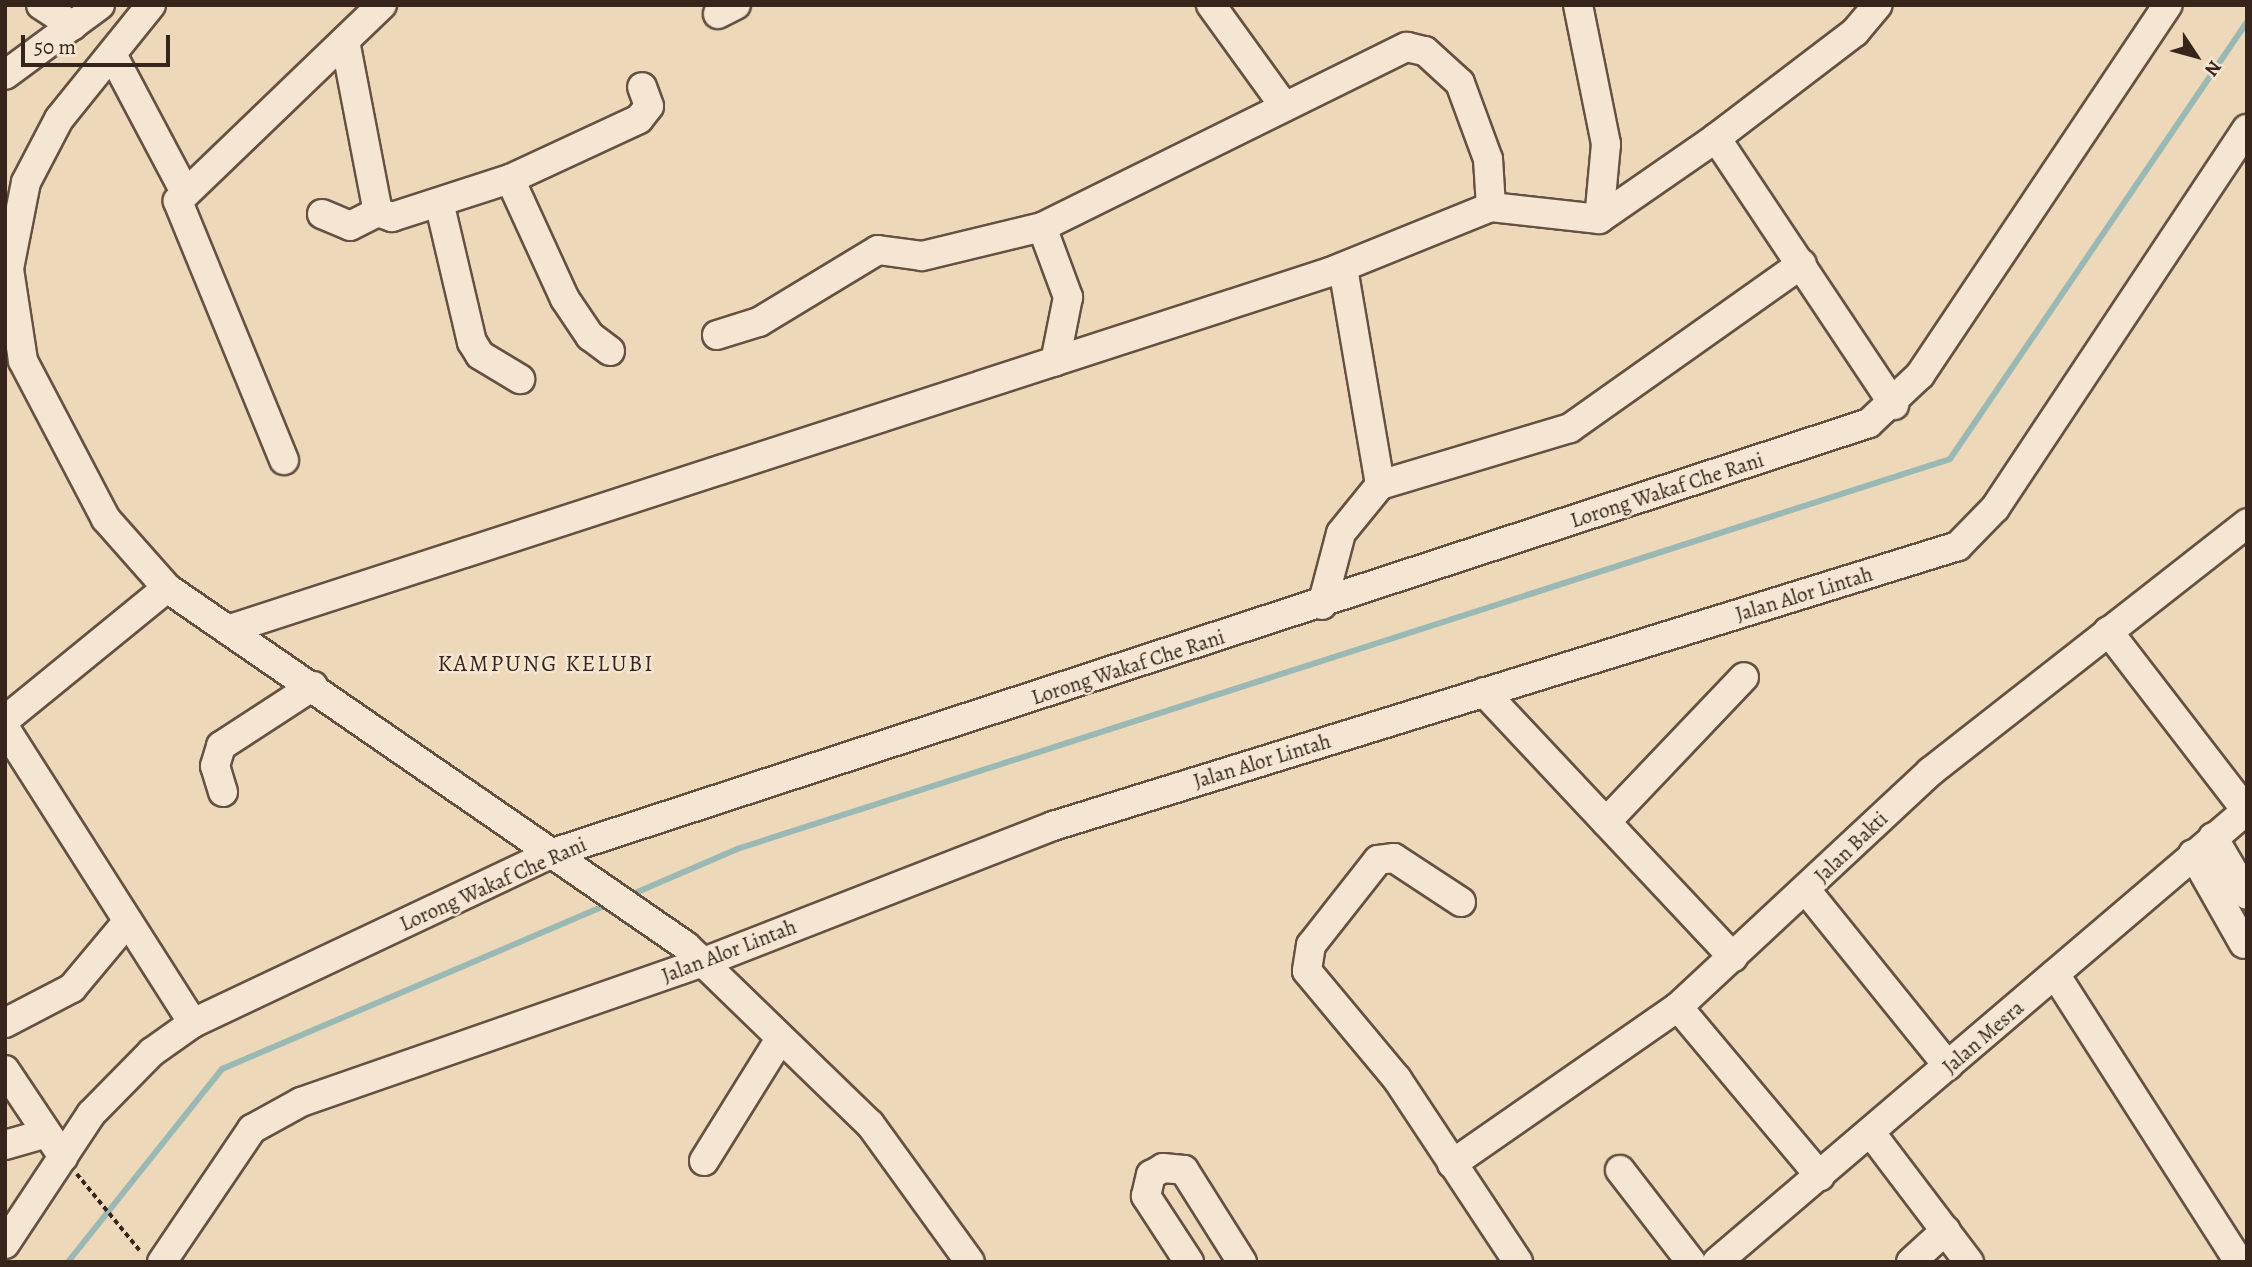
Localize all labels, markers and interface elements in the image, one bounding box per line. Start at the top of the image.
scale bar [24,21,173,65]
north arrow [2161,21,2231,91]
text: 50 m [34,33,76,61]
text: N [2198,55,2228,82]
street label: Lorong Wakaf Che Rani [1567,447,1767,533]
street label: Jalan Alor Lintah [1732,561,1876,627]
street label: Lorong Wakaf Che Rani [1028,624,1228,710]
district label: KAMPUNG KELUBI [439,650,653,678]
street label: Jalan Alor Lintah [1190,728,1334,794]
street label: Jalan Bakti [1809,806,1893,888]
street label: Lorong Wakaf Che Rani [396,831,590,937]
street label: Jalan Alor Lintah [658,914,800,988]
street label: Jalan Mesra [1937,995,2029,1079]

